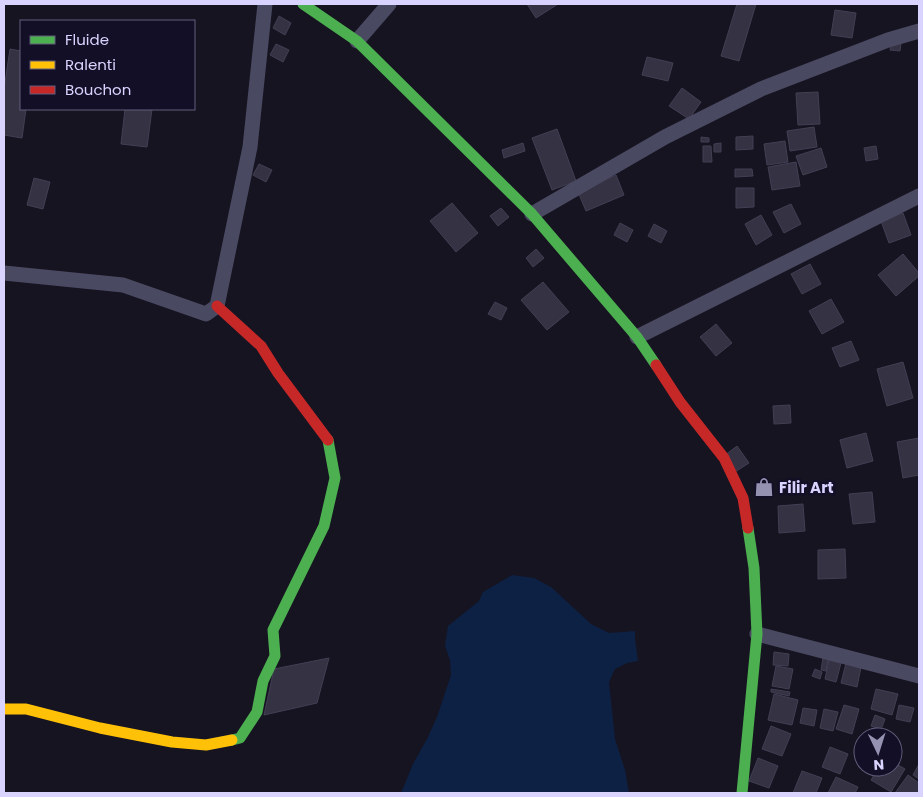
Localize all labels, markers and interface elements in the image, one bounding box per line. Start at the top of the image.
legend [20,20,195,110]
text: Fluide [65,29,109,50]
text: Ralenti [65,54,116,75]
text: Bouchon [65,79,131,100]
shop icon: Filir Art [753,476,775,498]
place label: Filir Art [779,477,834,498]
north arrow [853,727,903,777]
text: N [873,755,885,775]

